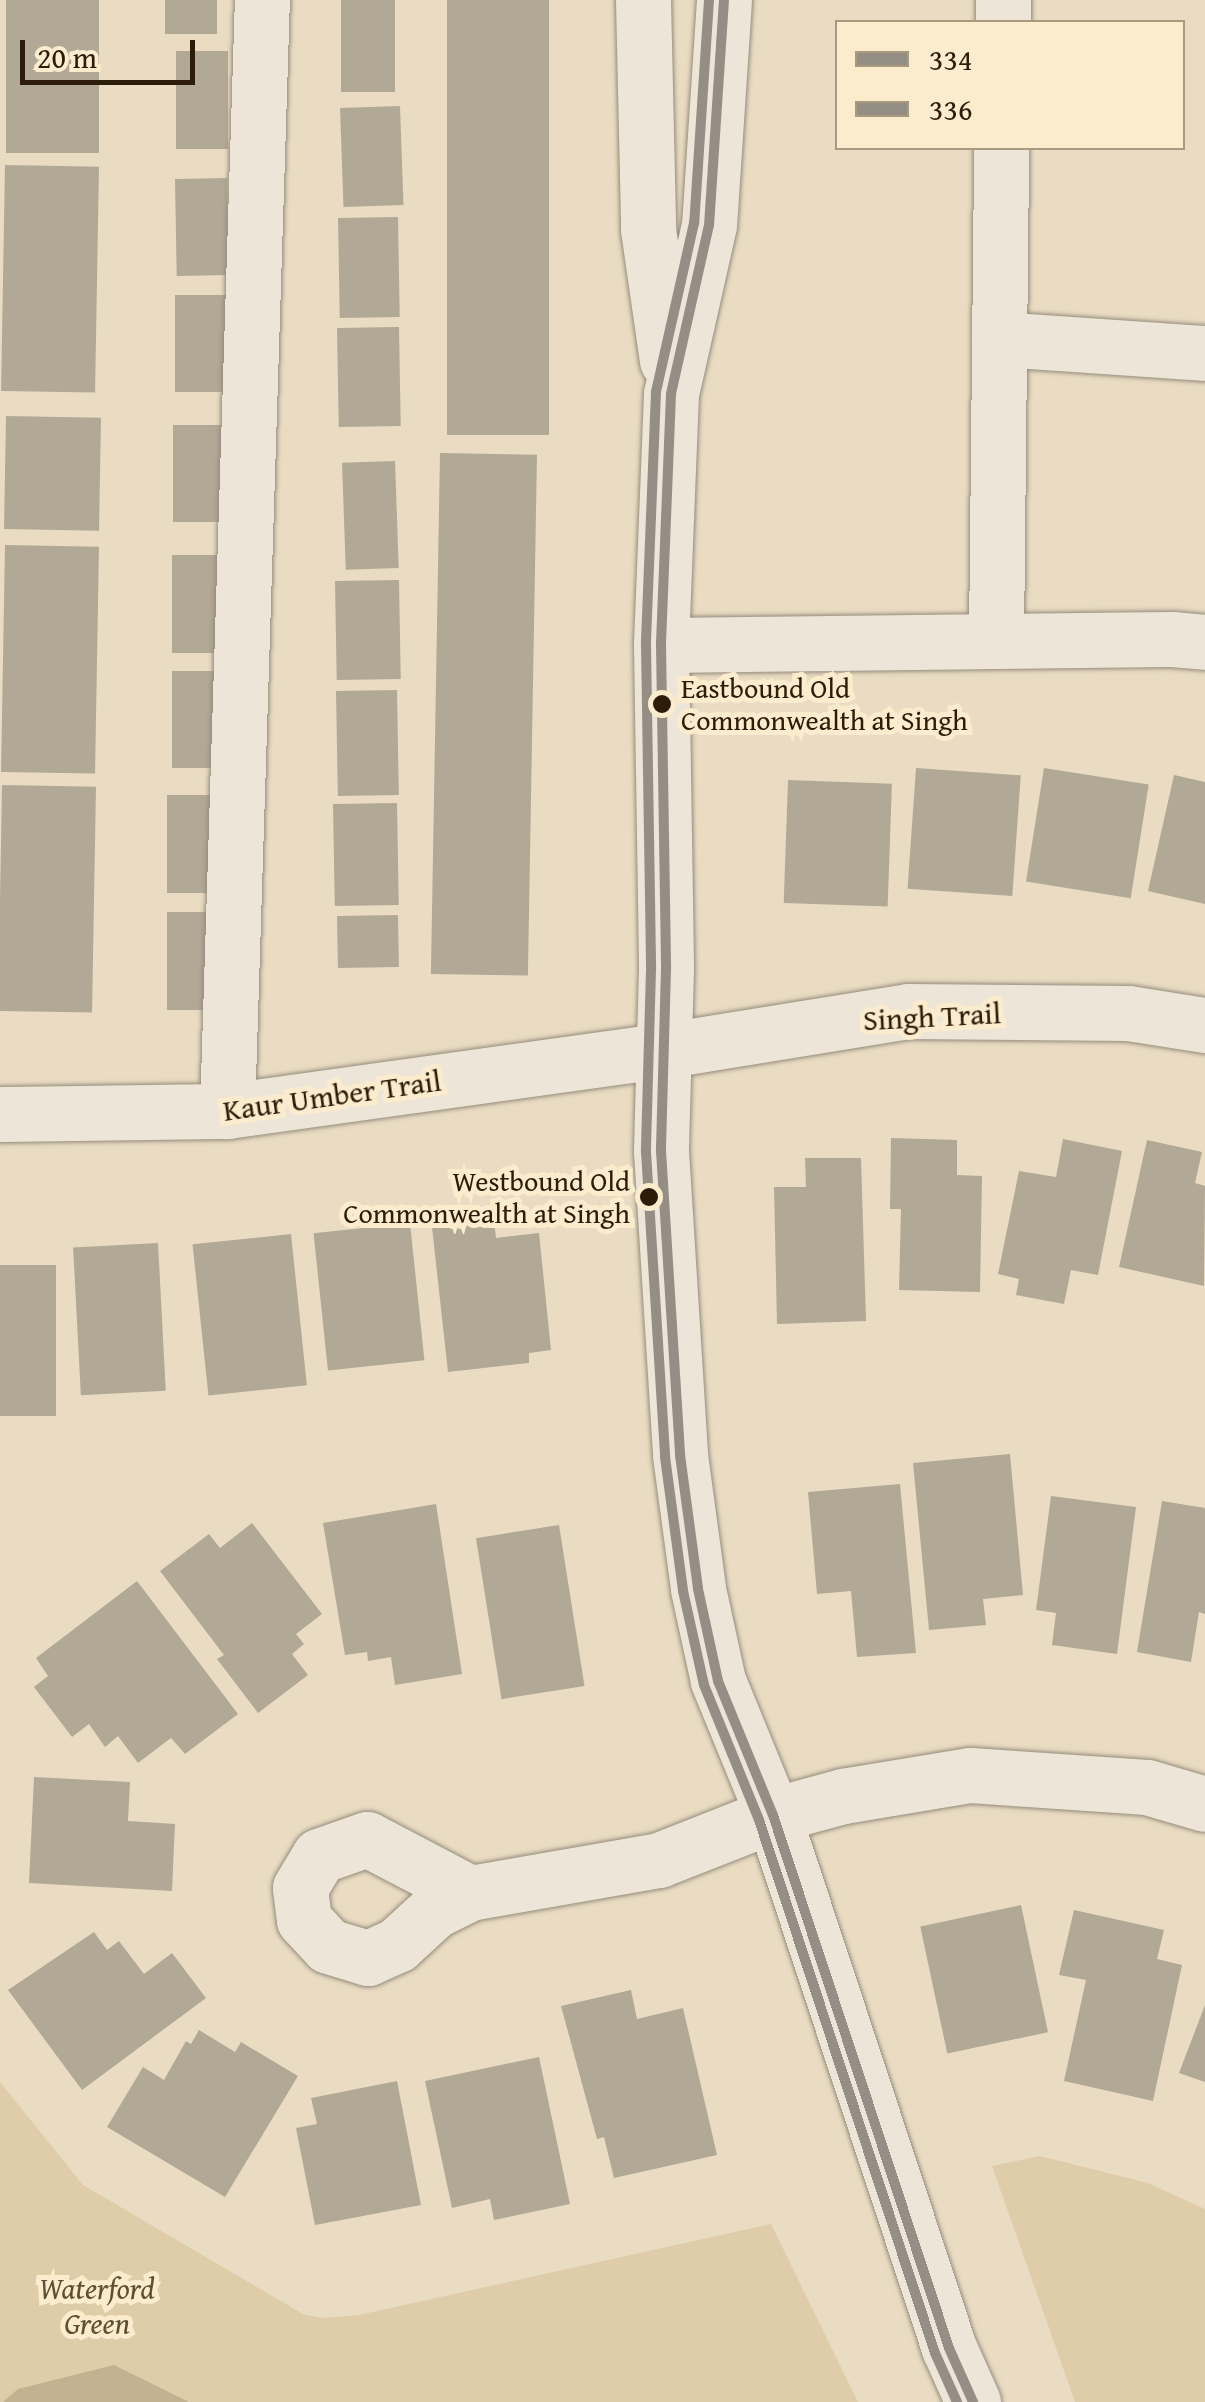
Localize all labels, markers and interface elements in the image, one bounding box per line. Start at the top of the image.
scale bar [25,20,200,82]
legend [835,20,1185,150]
text: 20 m [37,35,97,79]
text: 334 [929,37,972,81]
text: 336 [929,87,972,131]
place label: Eastbound Old Commonwealth at Singh [681,671,968,737]
marker: Eastbound Old Commonwealth at Singh [652,694,672,714]
street label: Singh Trail [862,994,1002,1038]
street label: Kaur Umber Trail [221,1062,443,1128]
place label: Westbound Old Commonwealth at Singh [343,1164,630,1230]
marker: Westbound Old Commonwealth at Singh [639,1187,659,1207]
park label: Waterford Green [39,2270,155,2340]

